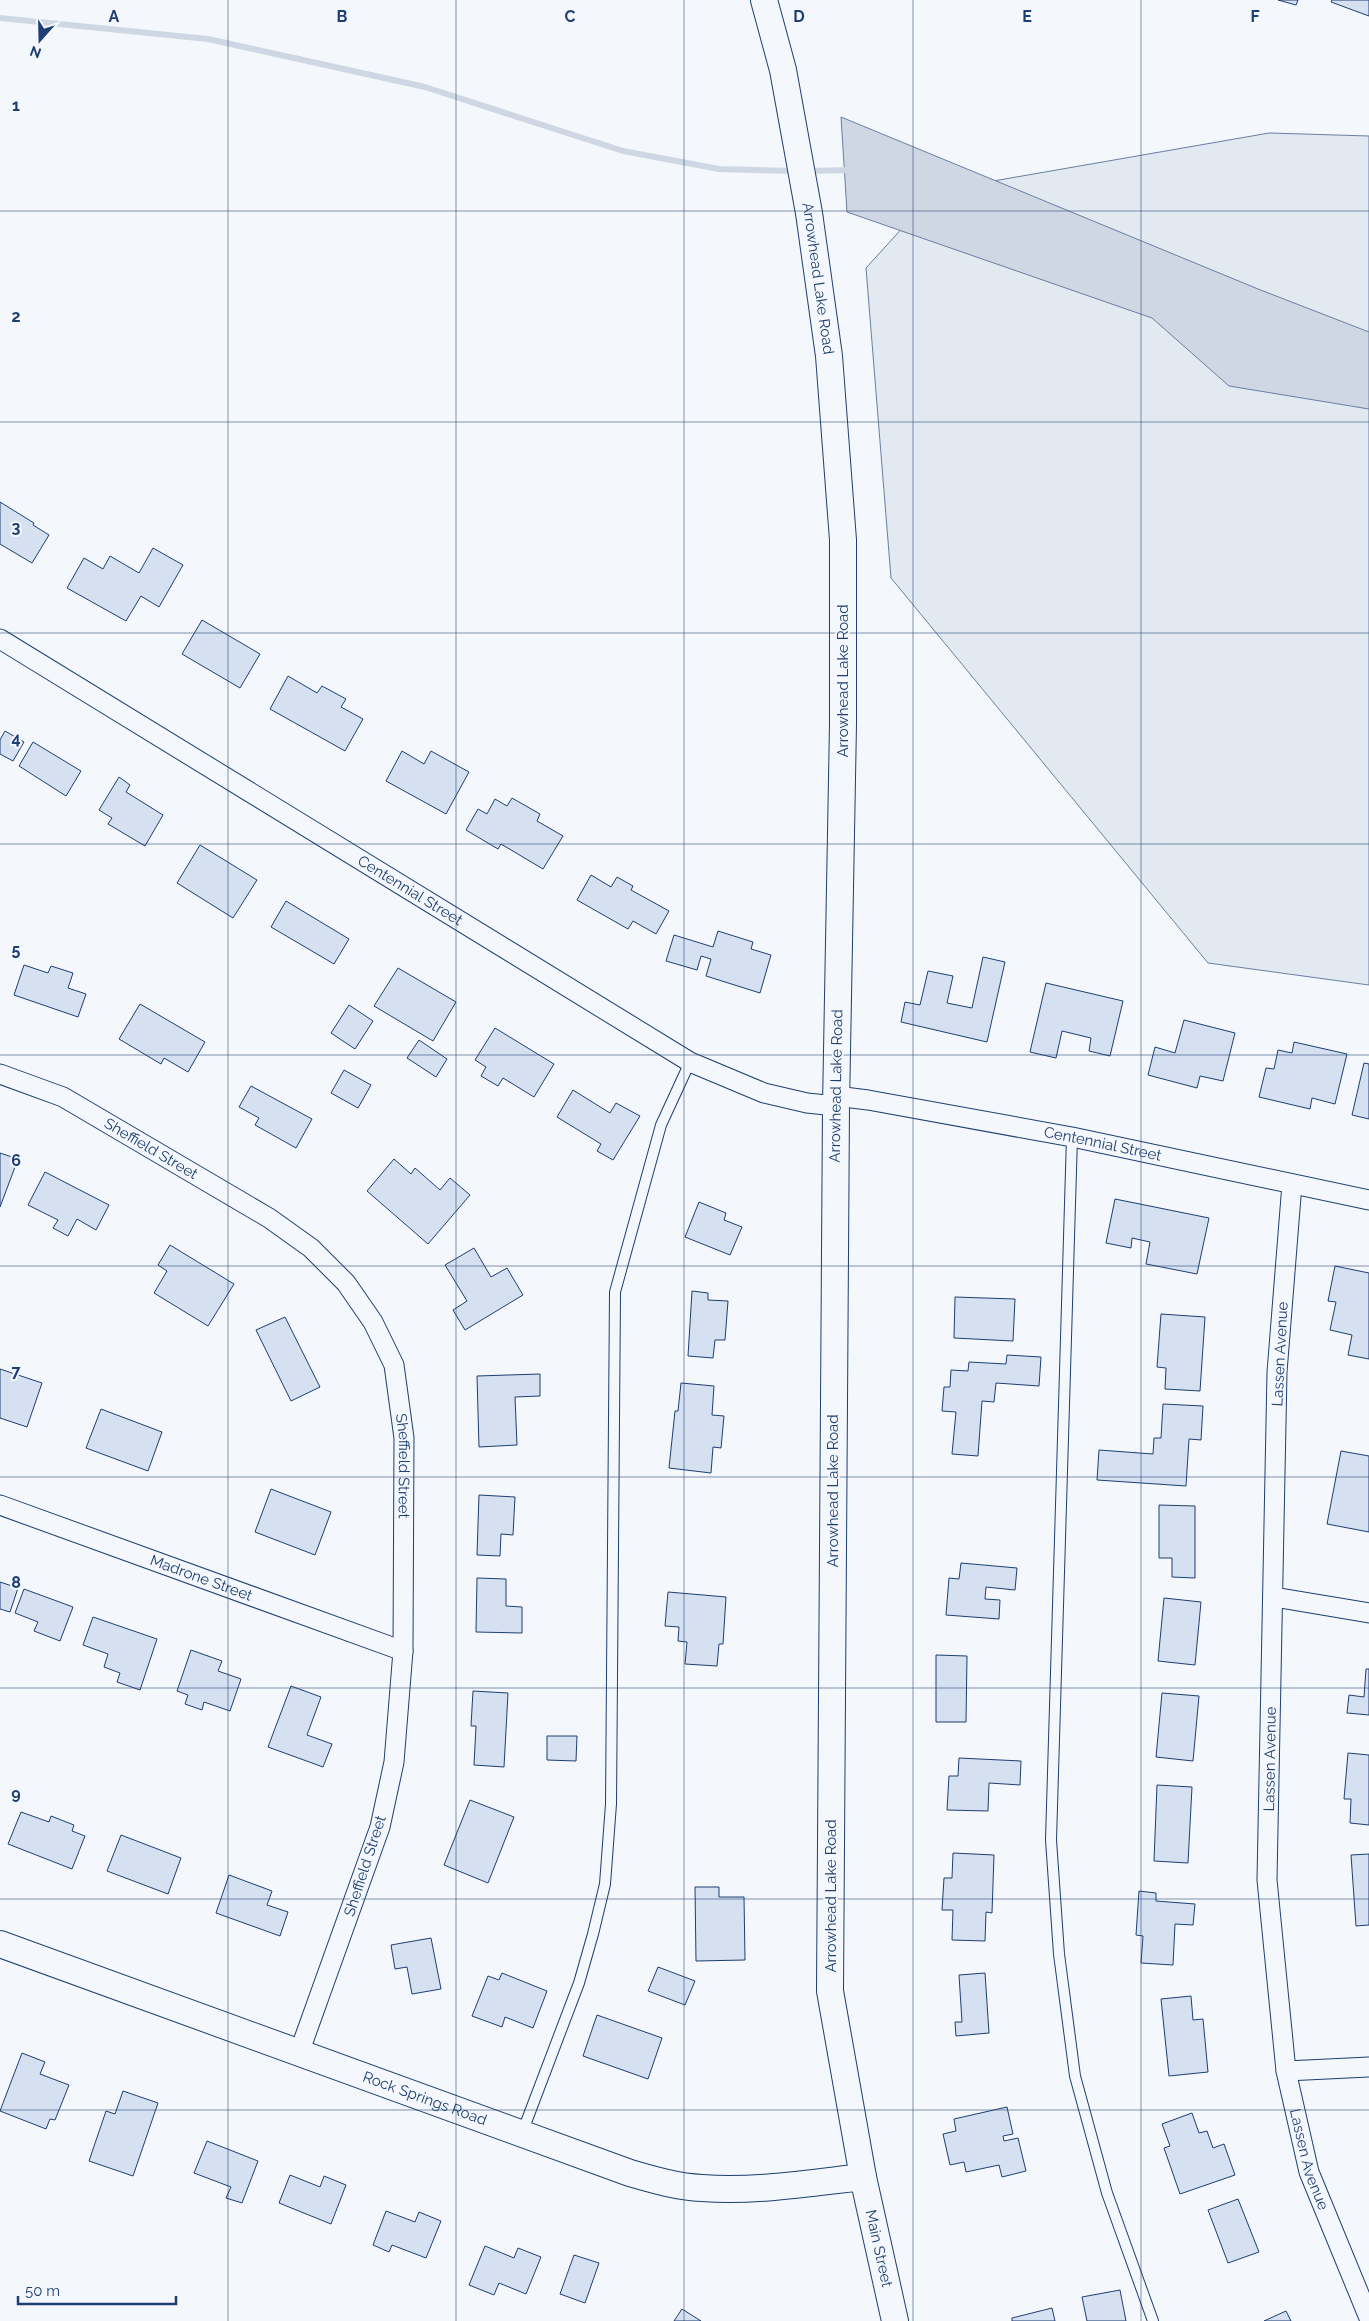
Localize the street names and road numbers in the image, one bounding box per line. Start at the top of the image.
street label: Arrowhead Lake Road [798,201,838,356]
street label: Arrowhead Lake Road [834,604,852,758]
street label: Centennial Street [354,851,466,929]
street label: Arrowhead Lake Road [826,1009,846,1163]
street label: Sheffield Street [101,1114,201,1183]
street label: Centennial Street [1042,1123,1163,1165]
street label: Lassen Avenue [1268,1301,1292,1407]
street label: Sheffield Street [392,1412,413,1519]
street label: Arrowhead Lake Road [824,1414,842,1568]
street label: Madrone Street [148,1551,255,1605]
street label: Lassen Avenue [1260,1706,1280,1812]
street label: Sheffield Street [340,1813,390,1919]
street label: Arrowhead Lake Road [822,1819,840,1973]
street label: Rock Springs Road [360,2068,489,2129]
street label: Lassen Avenue [1286,2107,1333,2213]
street label: Main Street [862,2208,896,2289]

